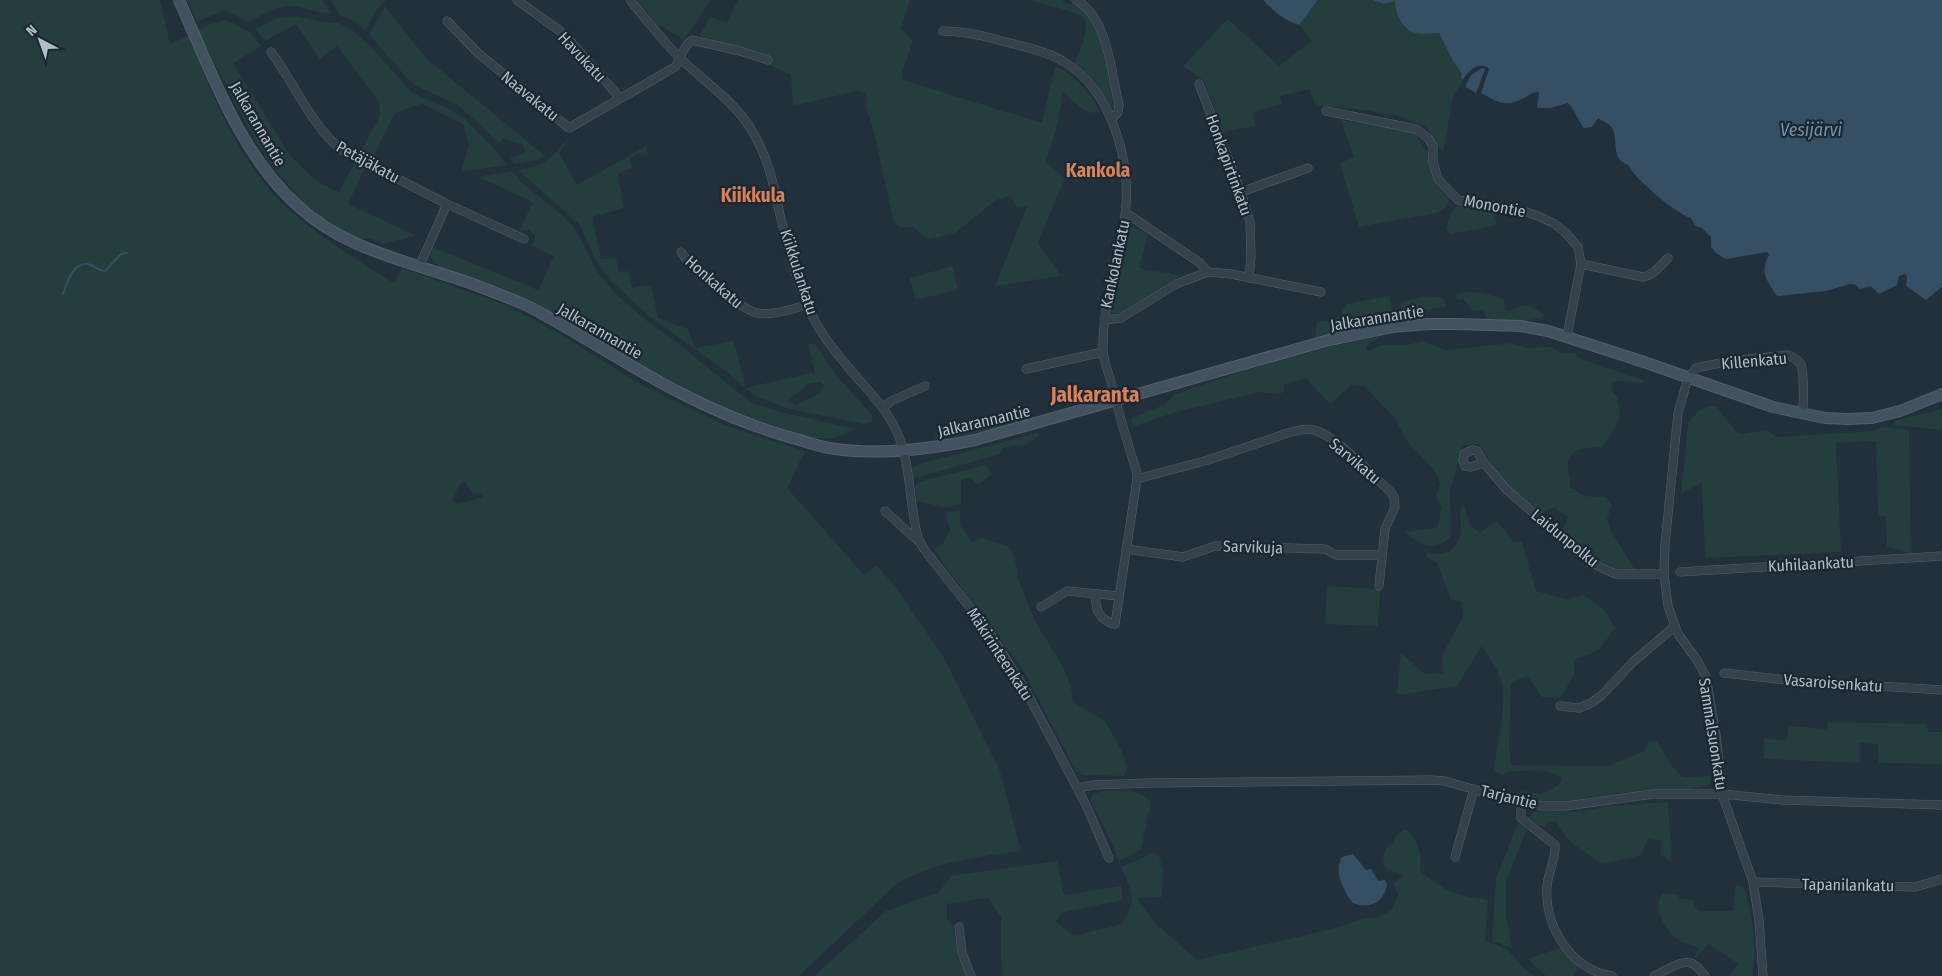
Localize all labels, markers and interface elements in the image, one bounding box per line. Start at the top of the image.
north arrow [15,15,65,65]
text: N [23,21,41,40]
street label: Havukatu [554,28,610,86]
street label: Naavakatu [497,67,563,125]
street label: Jalkarannantie [226,78,290,170]
street label: Honkapirtinkatu [1202,112,1256,218]
water label: Vesijärvi [1780,119,1842,141]
street label: Petäjäkatu [333,137,403,187]
district label: Kankola [1066,159,1130,182]
district label: Kiikkula [721,184,785,207]
street label: Monontie [1463,191,1527,221]
street label: Kankolankatu [1096,218,1134,310]
street label: Kiikkulankatu [776,227,822,317]
street label: Honkakatu [681,252,747,312]
street label: Jalkarannantie [554,299,646,363]
street label: Jalkarannantie [1329,301,1425,335]
street label: Killenkatu [1720,349,1788,373]
district label: Jalkaranta [1050,382,1140,408]
street label: Jalkarannantie [936,401,1032,441]
street label: Sarvikatu [1325,434,1385,488]
street label: Laidunpolku [1528,505,1602,571]
street label: Sarvikuja [1223,536,1284,558]
street label: Kuhilaankatu [1768,552,1854,576]
street label: Mäkirinteenkatu [963,604,1037,704]
street label: Vasaroisenkatu [1783,670,1883,696]
street label: Sammalsuonkatu [1695,677,1731,791]
street label: Tarjantie [1479,781,1539,813]
street label: Tapanilankatu [1802,875,1894,895]

